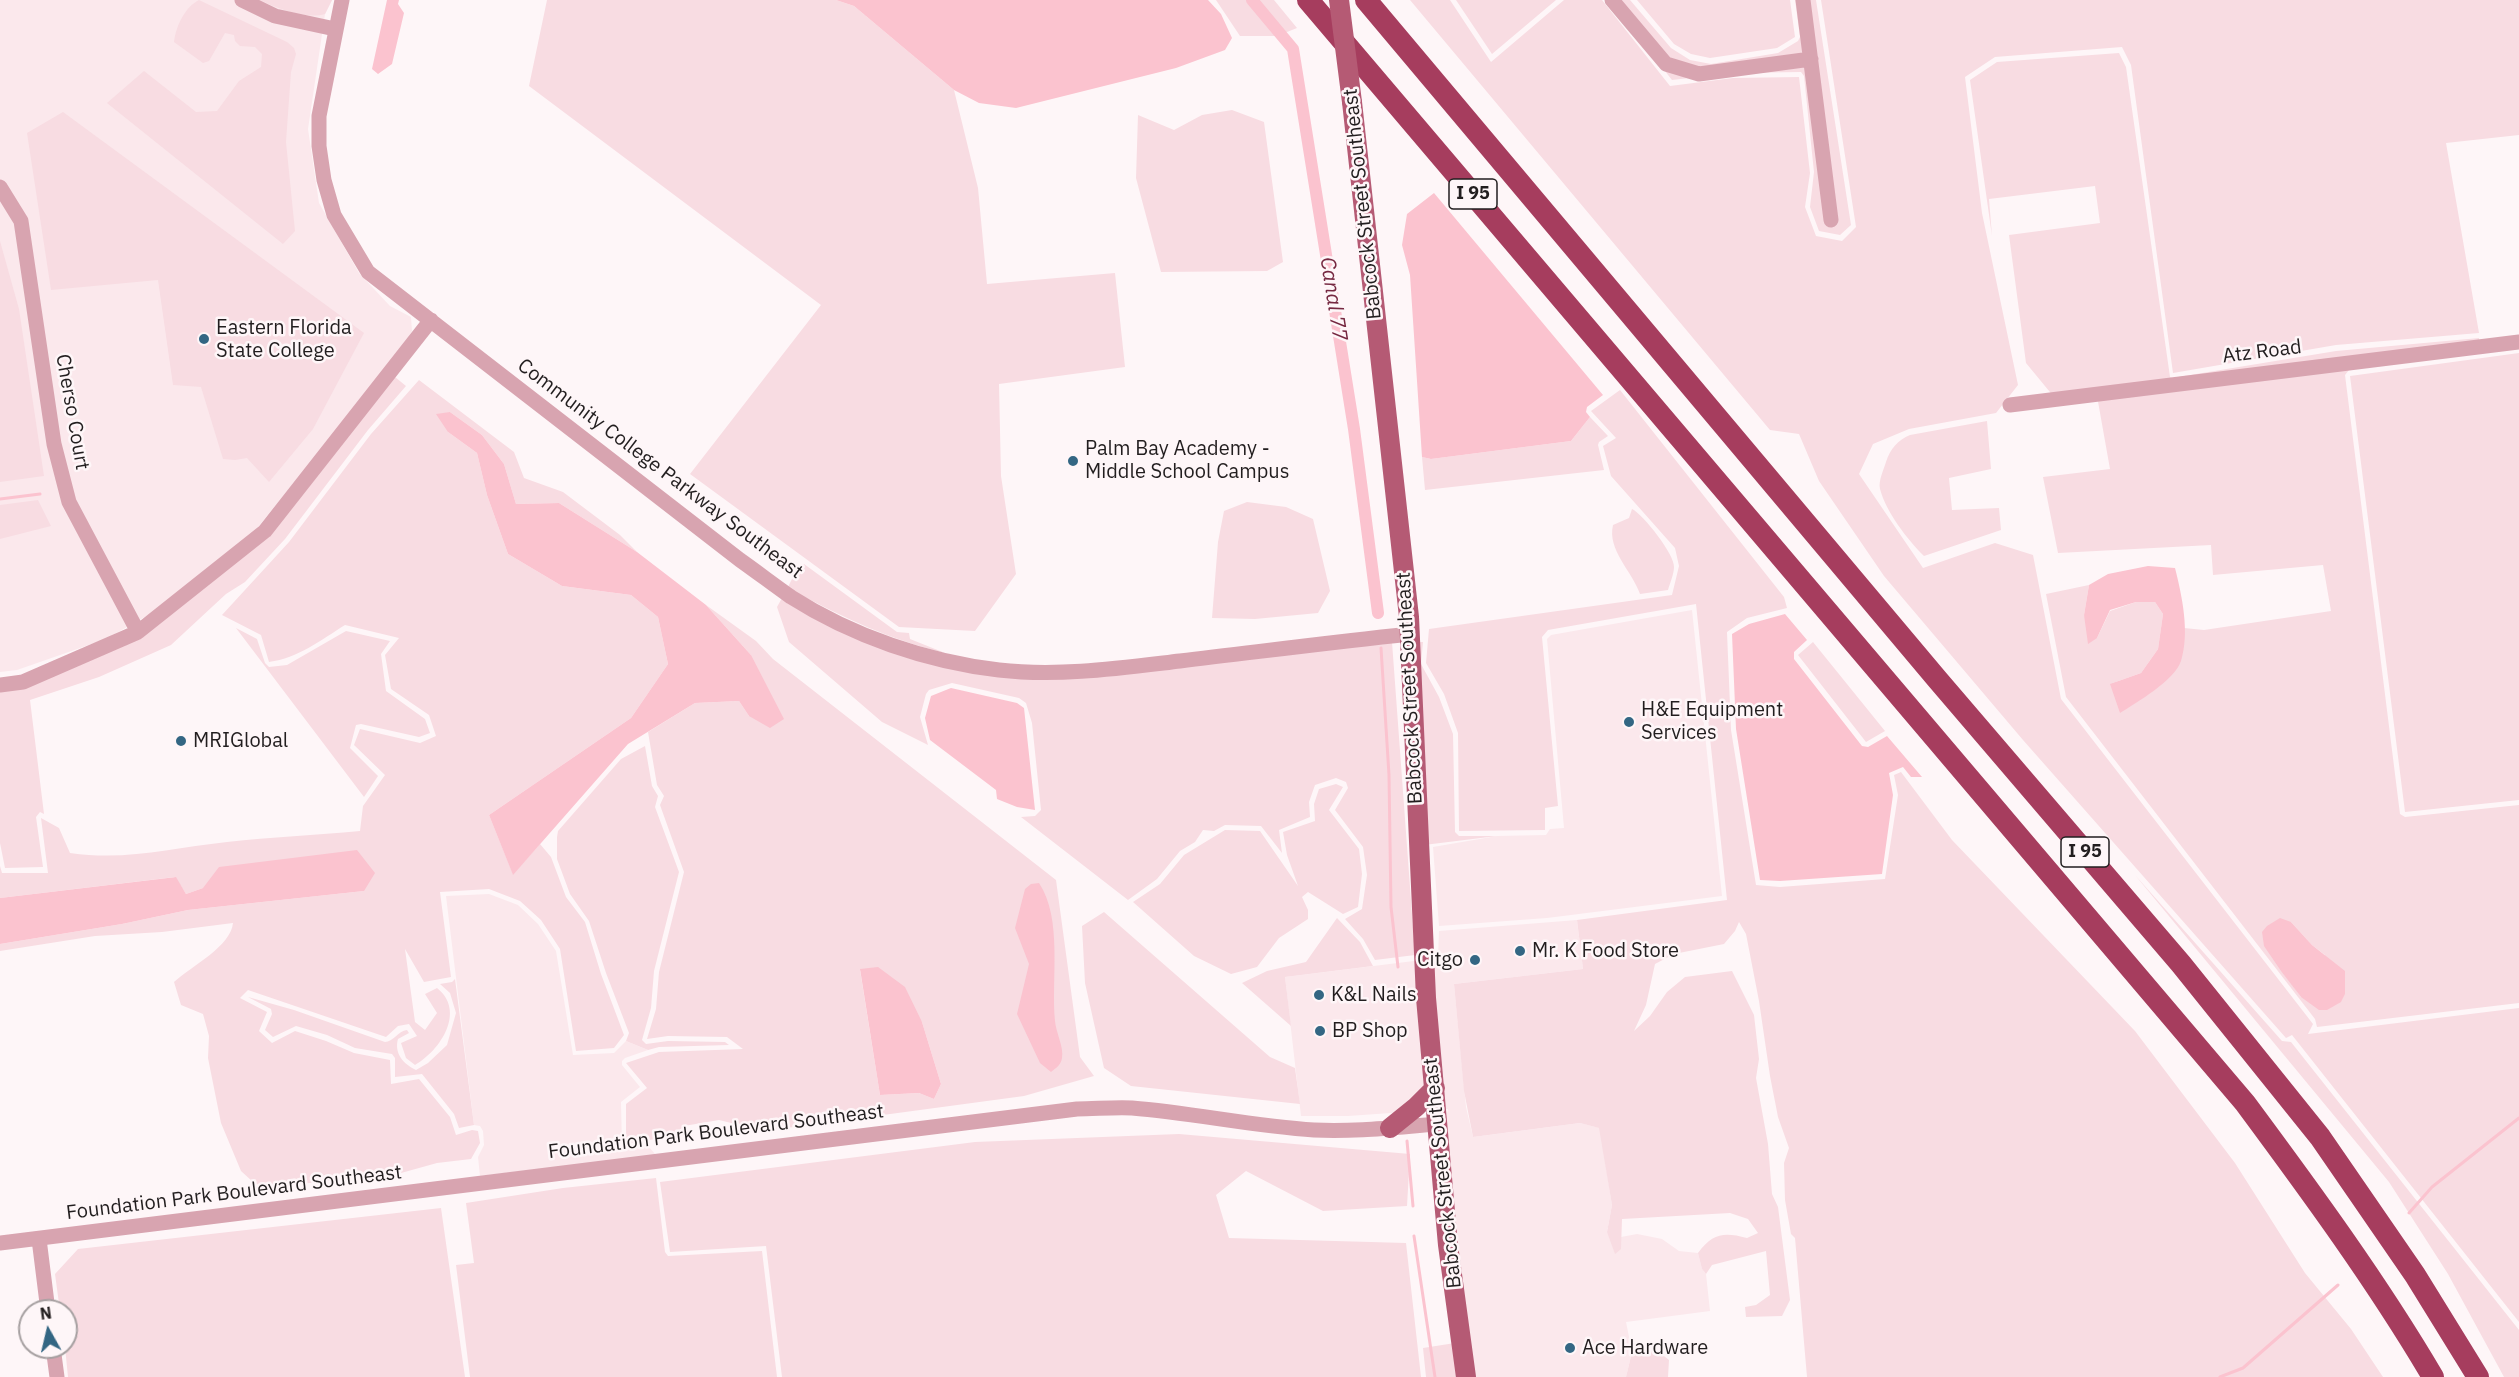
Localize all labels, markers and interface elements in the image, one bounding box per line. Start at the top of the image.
street label: Babcock Street Southeast [1339,87,1387,321]
road number: I 95 [1449,179,1497,209]
water label: Canal 77 [1314,255,1352,343]
place label: Eastern Florida State College [216,316,352,363]
marker: Eastern Florida State College [197,332,211,346]
street label: Atz Road [2221,335,2303,369]
street label: Cherso Court [50,352,94,472]
street label: Community College Parkway Southeast [513,354,807,584]
place label: Palm Bay Academy - Middle School Campus [1085,437,1289,484]
marker: Palm Bay Academy - Middle School Campus [1066,454,1080,468]
street label: Babcock Street Southeast [1392,571,1428,805]
place label: H&E Equipment Services [1641,698,1783,745]
marker: H&E Equipment Services [1622,715,1636,729]
place label: MRIGlobal [193,729,288,753]
marker: MRIGlobal [174,734,188,748]
road number: I 95 [2061,837,2109,867]
place label: Mr. K Food Store [1532,939,1679,963]
marker: Mr. K Food Store [1513,944,1527,958]
place label: Citgo [1417,948,1463,972]
marker: Citgo [1468,953,1482,967]
place label: K&L Nails [1331,983,1417,1007]
marker: K&L Nails [1312,988,1326,1002]
place label: BP Shop [1332,1019,1408,1043]
marker: BP Shop [1313,1024,1327,1038]
street label: Babcock Street Southeast [1419,1056,1467,1290]
street label: Foundation Park Boulevard Southeast [547,1099,885,1165]
street label: Foundation Park Boulevard Southeast [65,1160,403,1226]
north arrow [18,1299,78,1359]
text: N [39,1302,53,1324]
place label: Ace Hardware [1582,1336,1708,1360]
marker: Ace Hardware [1563,1341,1577,1355]

